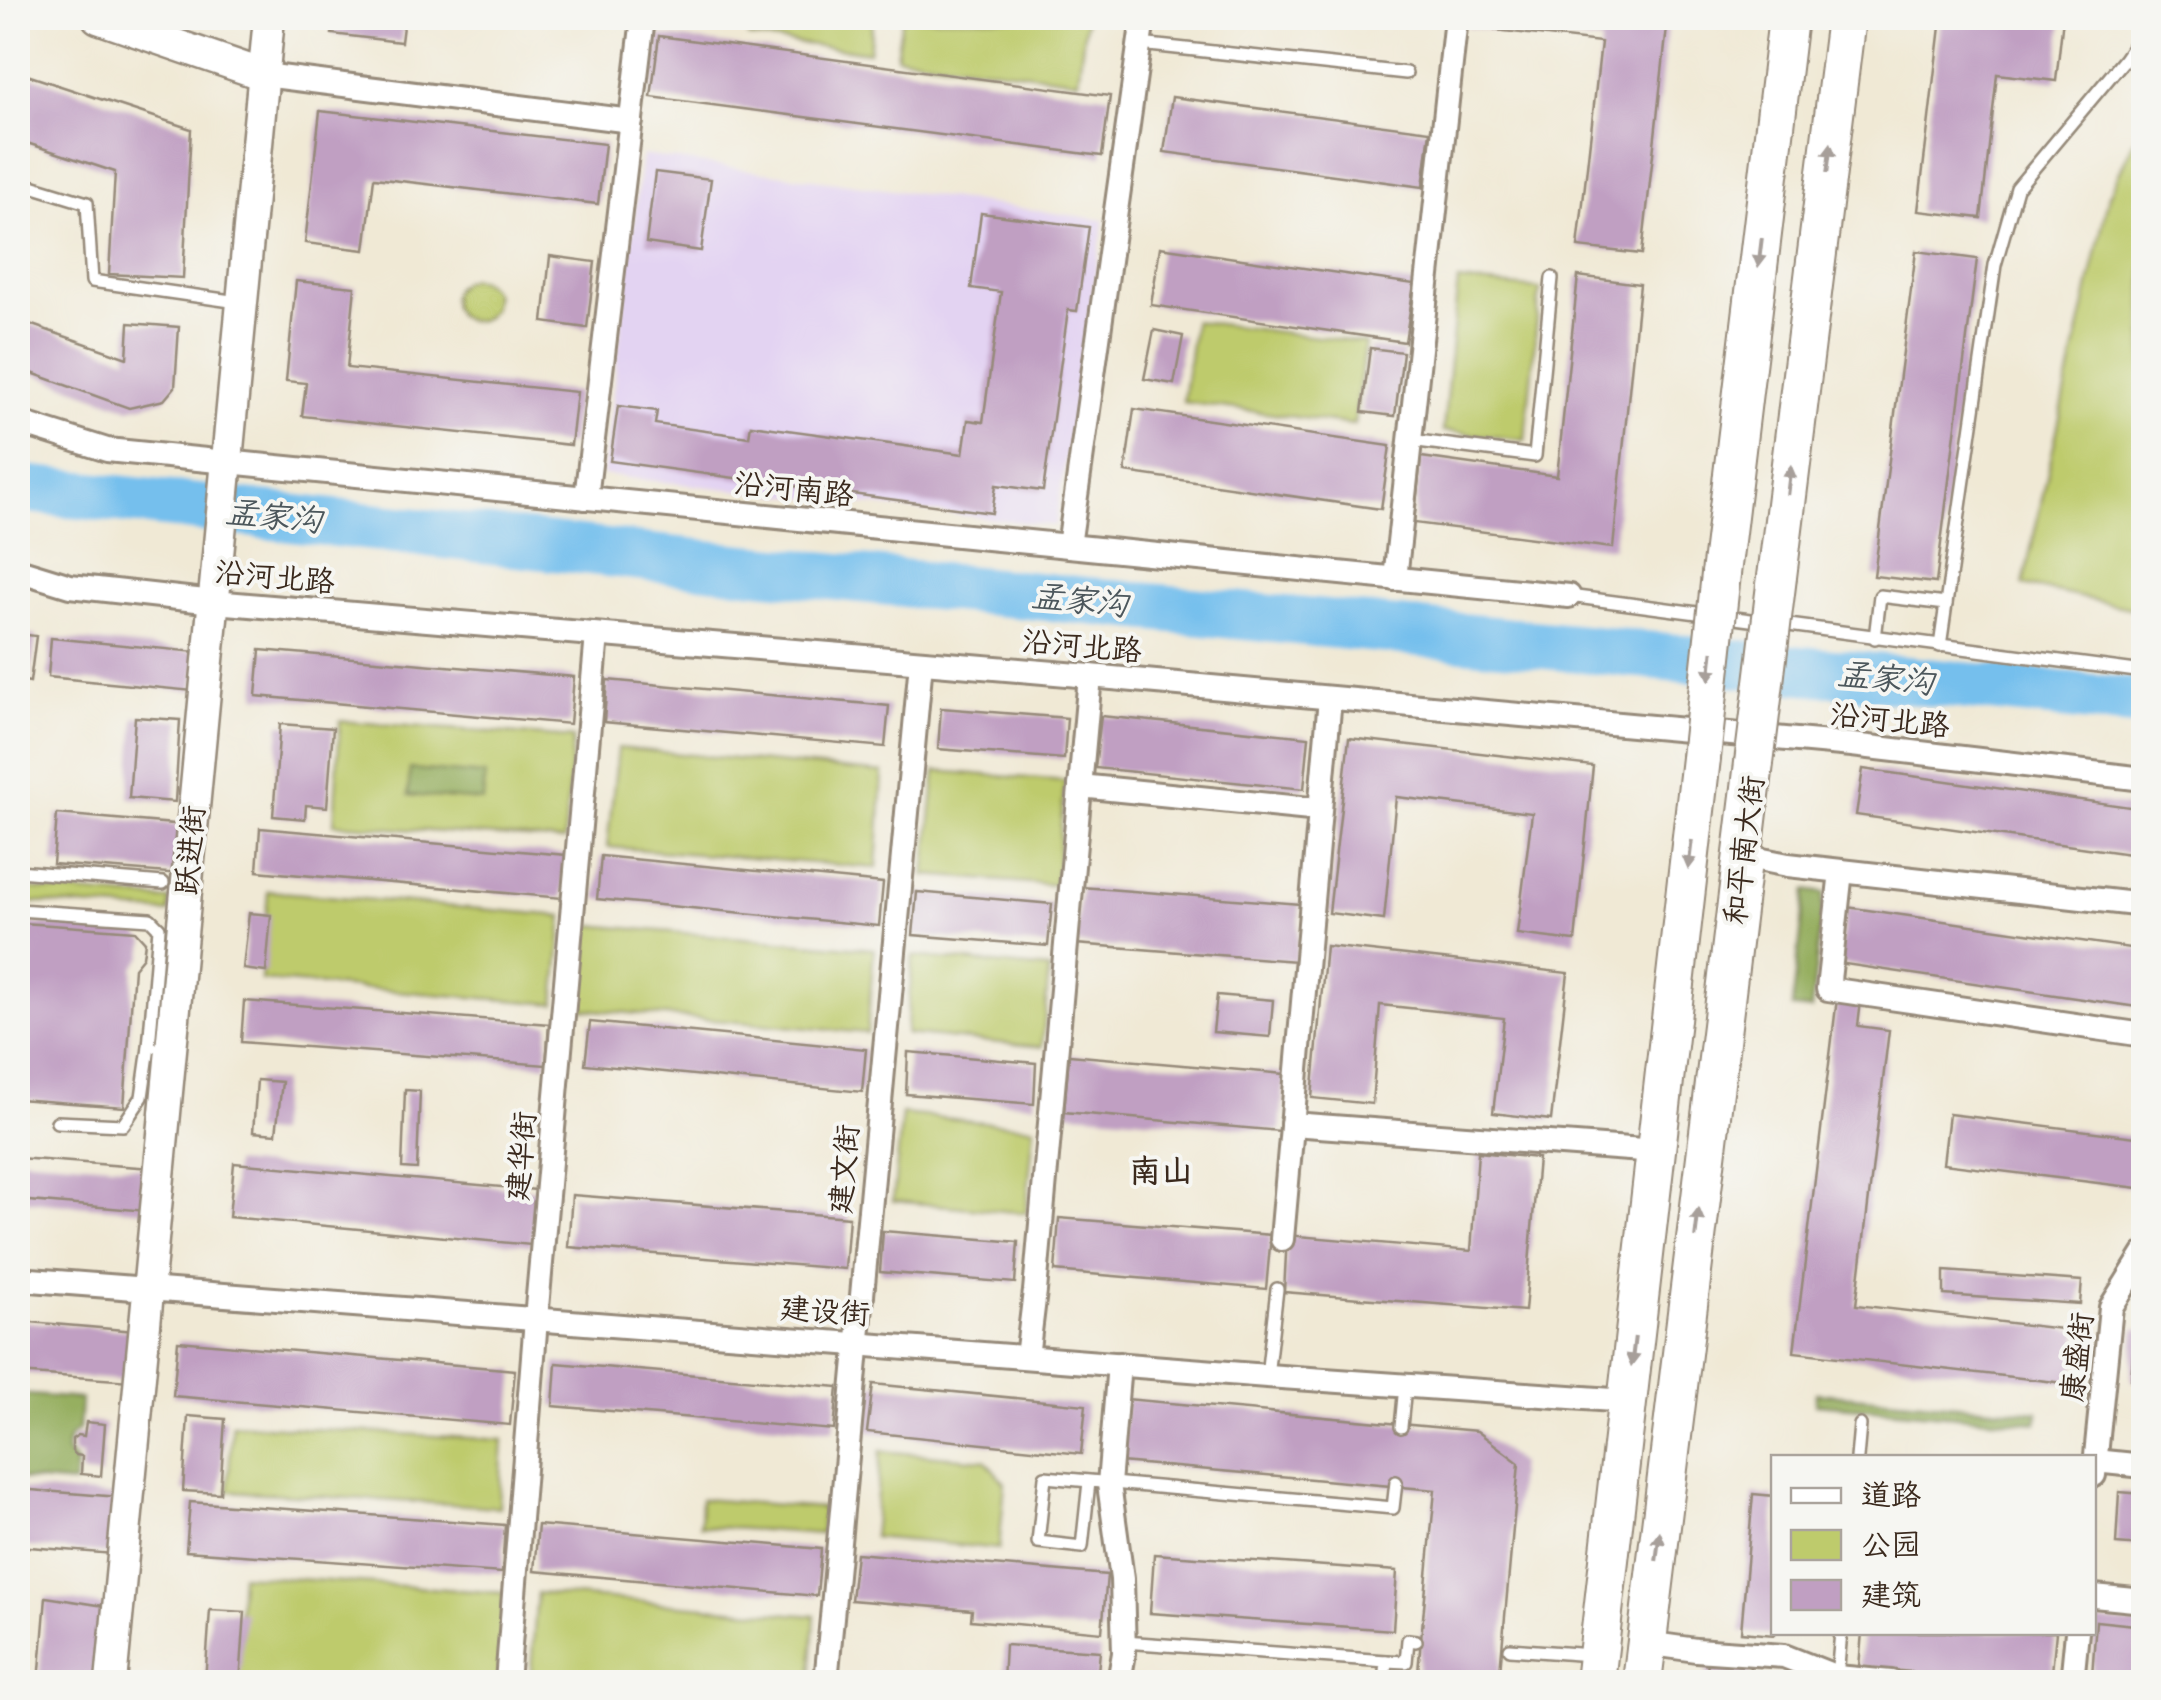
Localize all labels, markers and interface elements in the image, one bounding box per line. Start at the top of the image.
one-way arrow [1821,142,1837,173]
one-way arrow [1751,238,1767,270]
street label: 沿河南路 [732,464,856,513]
one-way arrow [1781,464,1797,496]
water label: 孟家沟 [224,492,327,540]
street label: 沿河北路 [214,553,336,600]
water label: 孟家沟 [1030,576,1133,624]
street label: 沿河北路 [1021,622,1143,669]
one-way arrow [1703,651,1719,682]
water label: 孟家沟 [1836,654,1939,702]
street label: 沿河北路 [1828,695,1952,744]
street label: 和平南大街 [1716,773,1771,927]
street label: 跃进街 [167,804,212,896]
one-way arrow [1682,840,1698,872]
street label: 建华街 [498,1110,543,1202]
street label: 建文街 [821,1123,866,1215]
district label: 南山 [1129,1152,1193,1190]
one-way arrow [1690,1207,1706,1239]
street label: 建设街 [779,1289,871,1332]
street label: 康盛街 [2053,1310,2100,1404]
one-way arrow [1625,1337,1641,1368]
legend [1771,1455,2096,1635]
text: 道路 [1861,1476,1921,1513]
text: 公园 [1861,1526,1921,1563]
one-way arrow [1650,1529,1666,1561]
text: 建筑 [1861,1576,1921,1613]

